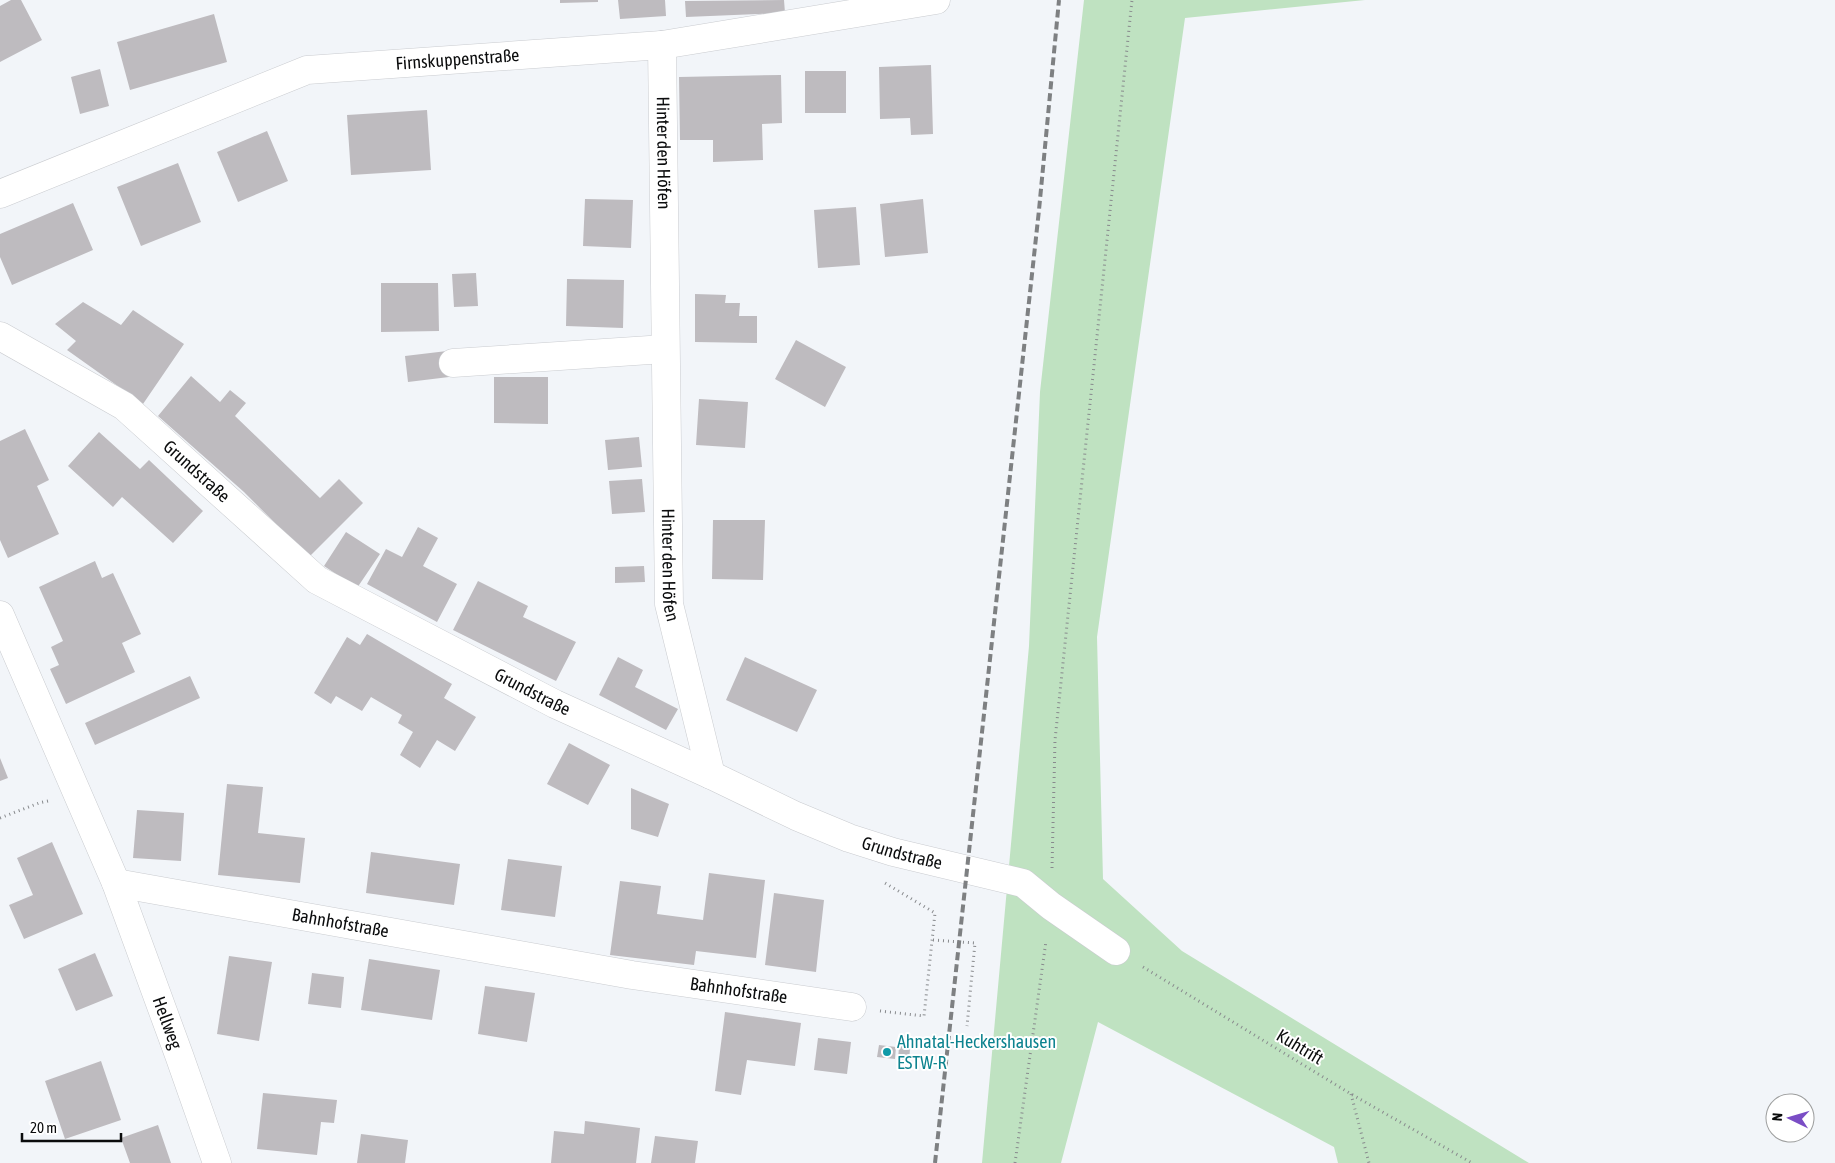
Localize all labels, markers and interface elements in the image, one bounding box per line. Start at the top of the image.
street label: Firnskuppenstraße [395,44,520,74]
street label: Hinter den Höfen [653,96,675,210]
street label: Grundstraße [159,436,234,506]
street label: Hinter den Höfen [658,508,684,623]
street label: Grundstraße [491,663,574,720]
street label: Grundstraße [859,832,944,873]
street label: Bahnhofstraße [290,904,391,941]
street label: Bahnhofstraße [689,973,789,1007]
street label: Hellweg [148,993,187,1052]
street label: Kuhtrift [1273,1024,1327,1069]
place label: Ahnatal-Heckershausen ESTW-R [897,1031,1056,1073]
marker: Ahnatal-Heckershausen ESTW-R [881,1046,893,1058]
north arrow [1765,1093,1815,1143]
scale bar [22,1110,121,1142]
text: N [1769,1112,1785,1122]
text: 20 m [30,1119,57,1136]

